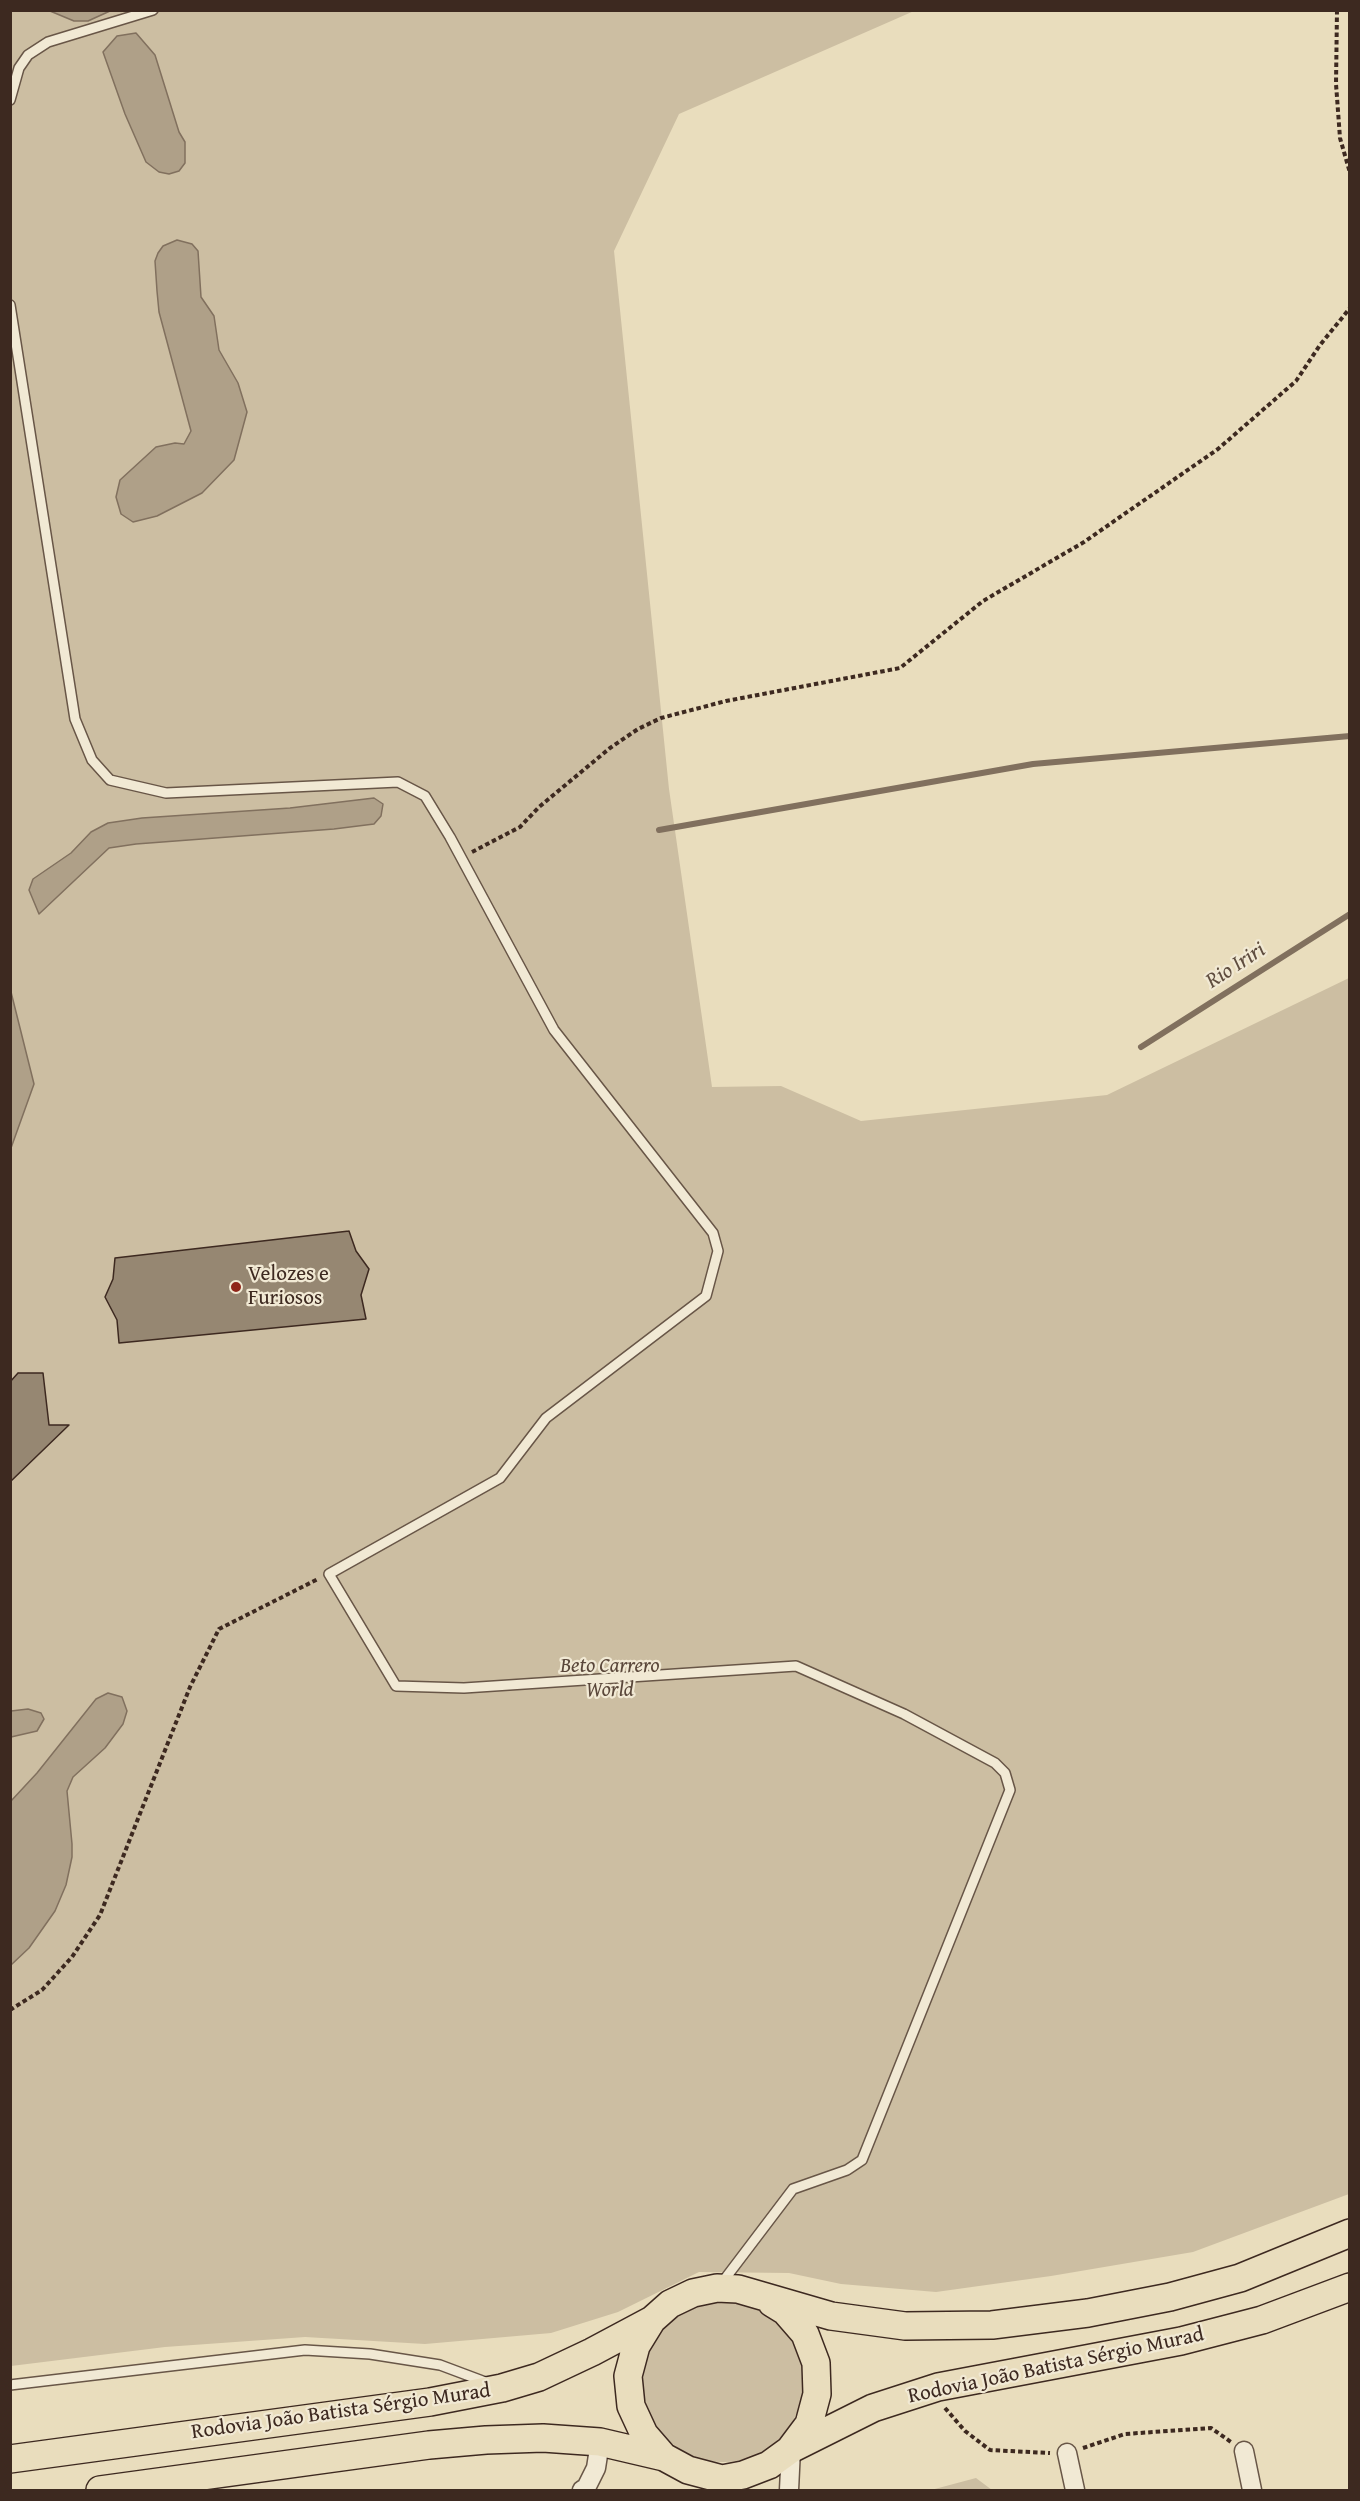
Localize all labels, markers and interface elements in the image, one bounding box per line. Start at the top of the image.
water label: Rio Iriri [1201,937,1271,995]
place label: Velozes e Furiosos [248,1262,329,1312]
marker: Velozes e Furiosos [229,1280,243,1294]
park label: Beto Carrero World [560,1654,660,1704]
street label: Rodovia João Batista Sérgio Murad [906,2322,1206,2410]
street label: Rodovia João Batista Sérgio Murad [190,2379,492,2445]

